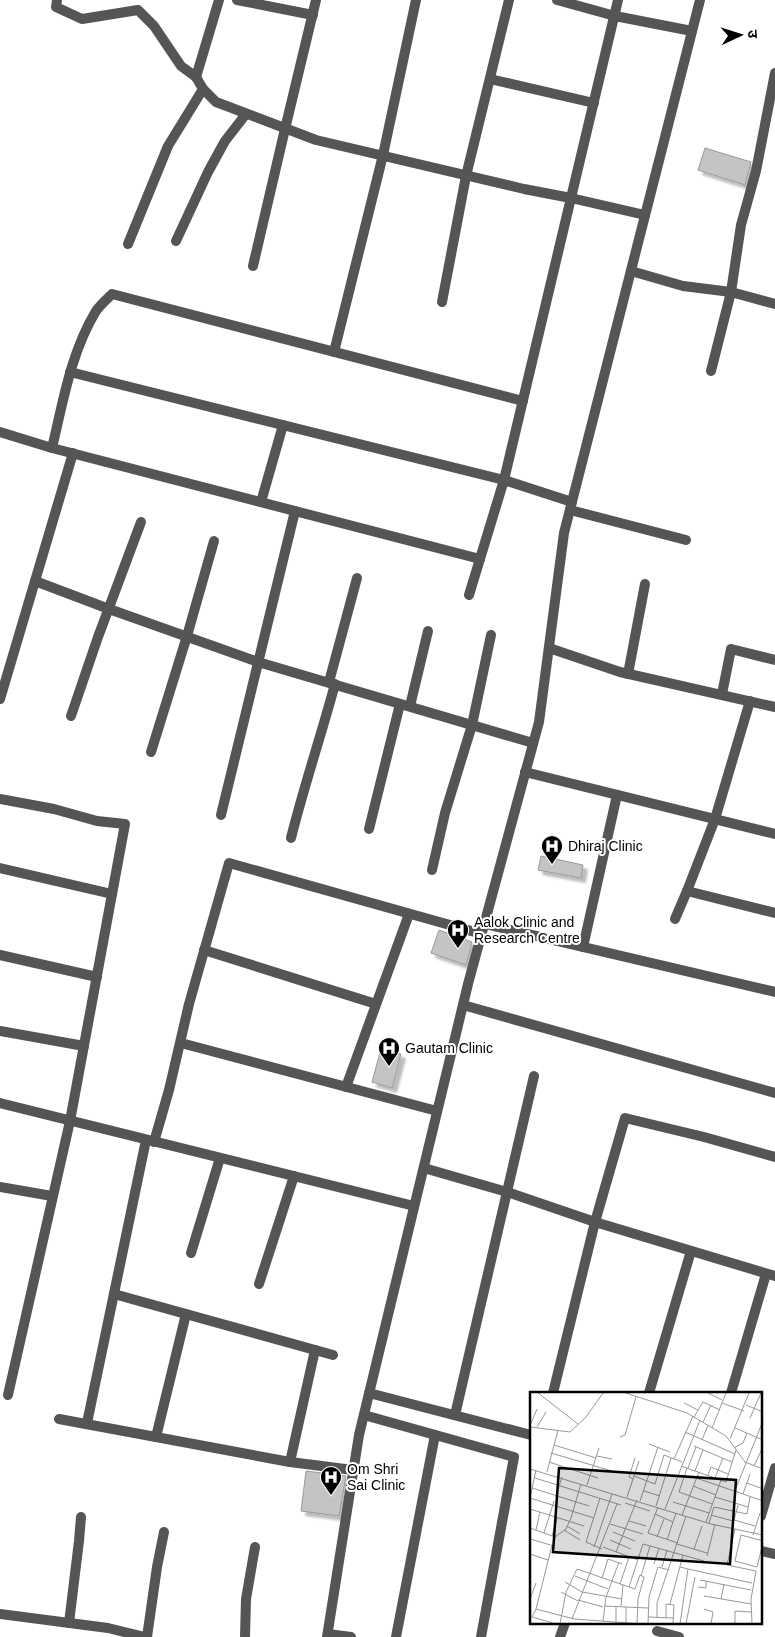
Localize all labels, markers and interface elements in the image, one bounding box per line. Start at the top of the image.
north arrow [715,10,765,60]
text: उ [745,29,761,40]
hospital icon: Dhiraj Clinic [540,834,564,865]
place label: Dhiraj Clinic [568,838,643,854]
place label: Aalok Clinic and Research Centre [474,914,580,946]
hospital icon: Aalok Clinic and Research Centre [446,918,470,949]
hospital icon: Gautam Clinic [377,1036,401,1067]
place label: Gautam Clinic [405,1040,493,1056]
inset map [530,1392,762,1624]
place label: Om Shri Sai Clinic [347,1461,405,1493]
hospital icon: Om Shri Sai Clinic [319,1465,343,1496]

